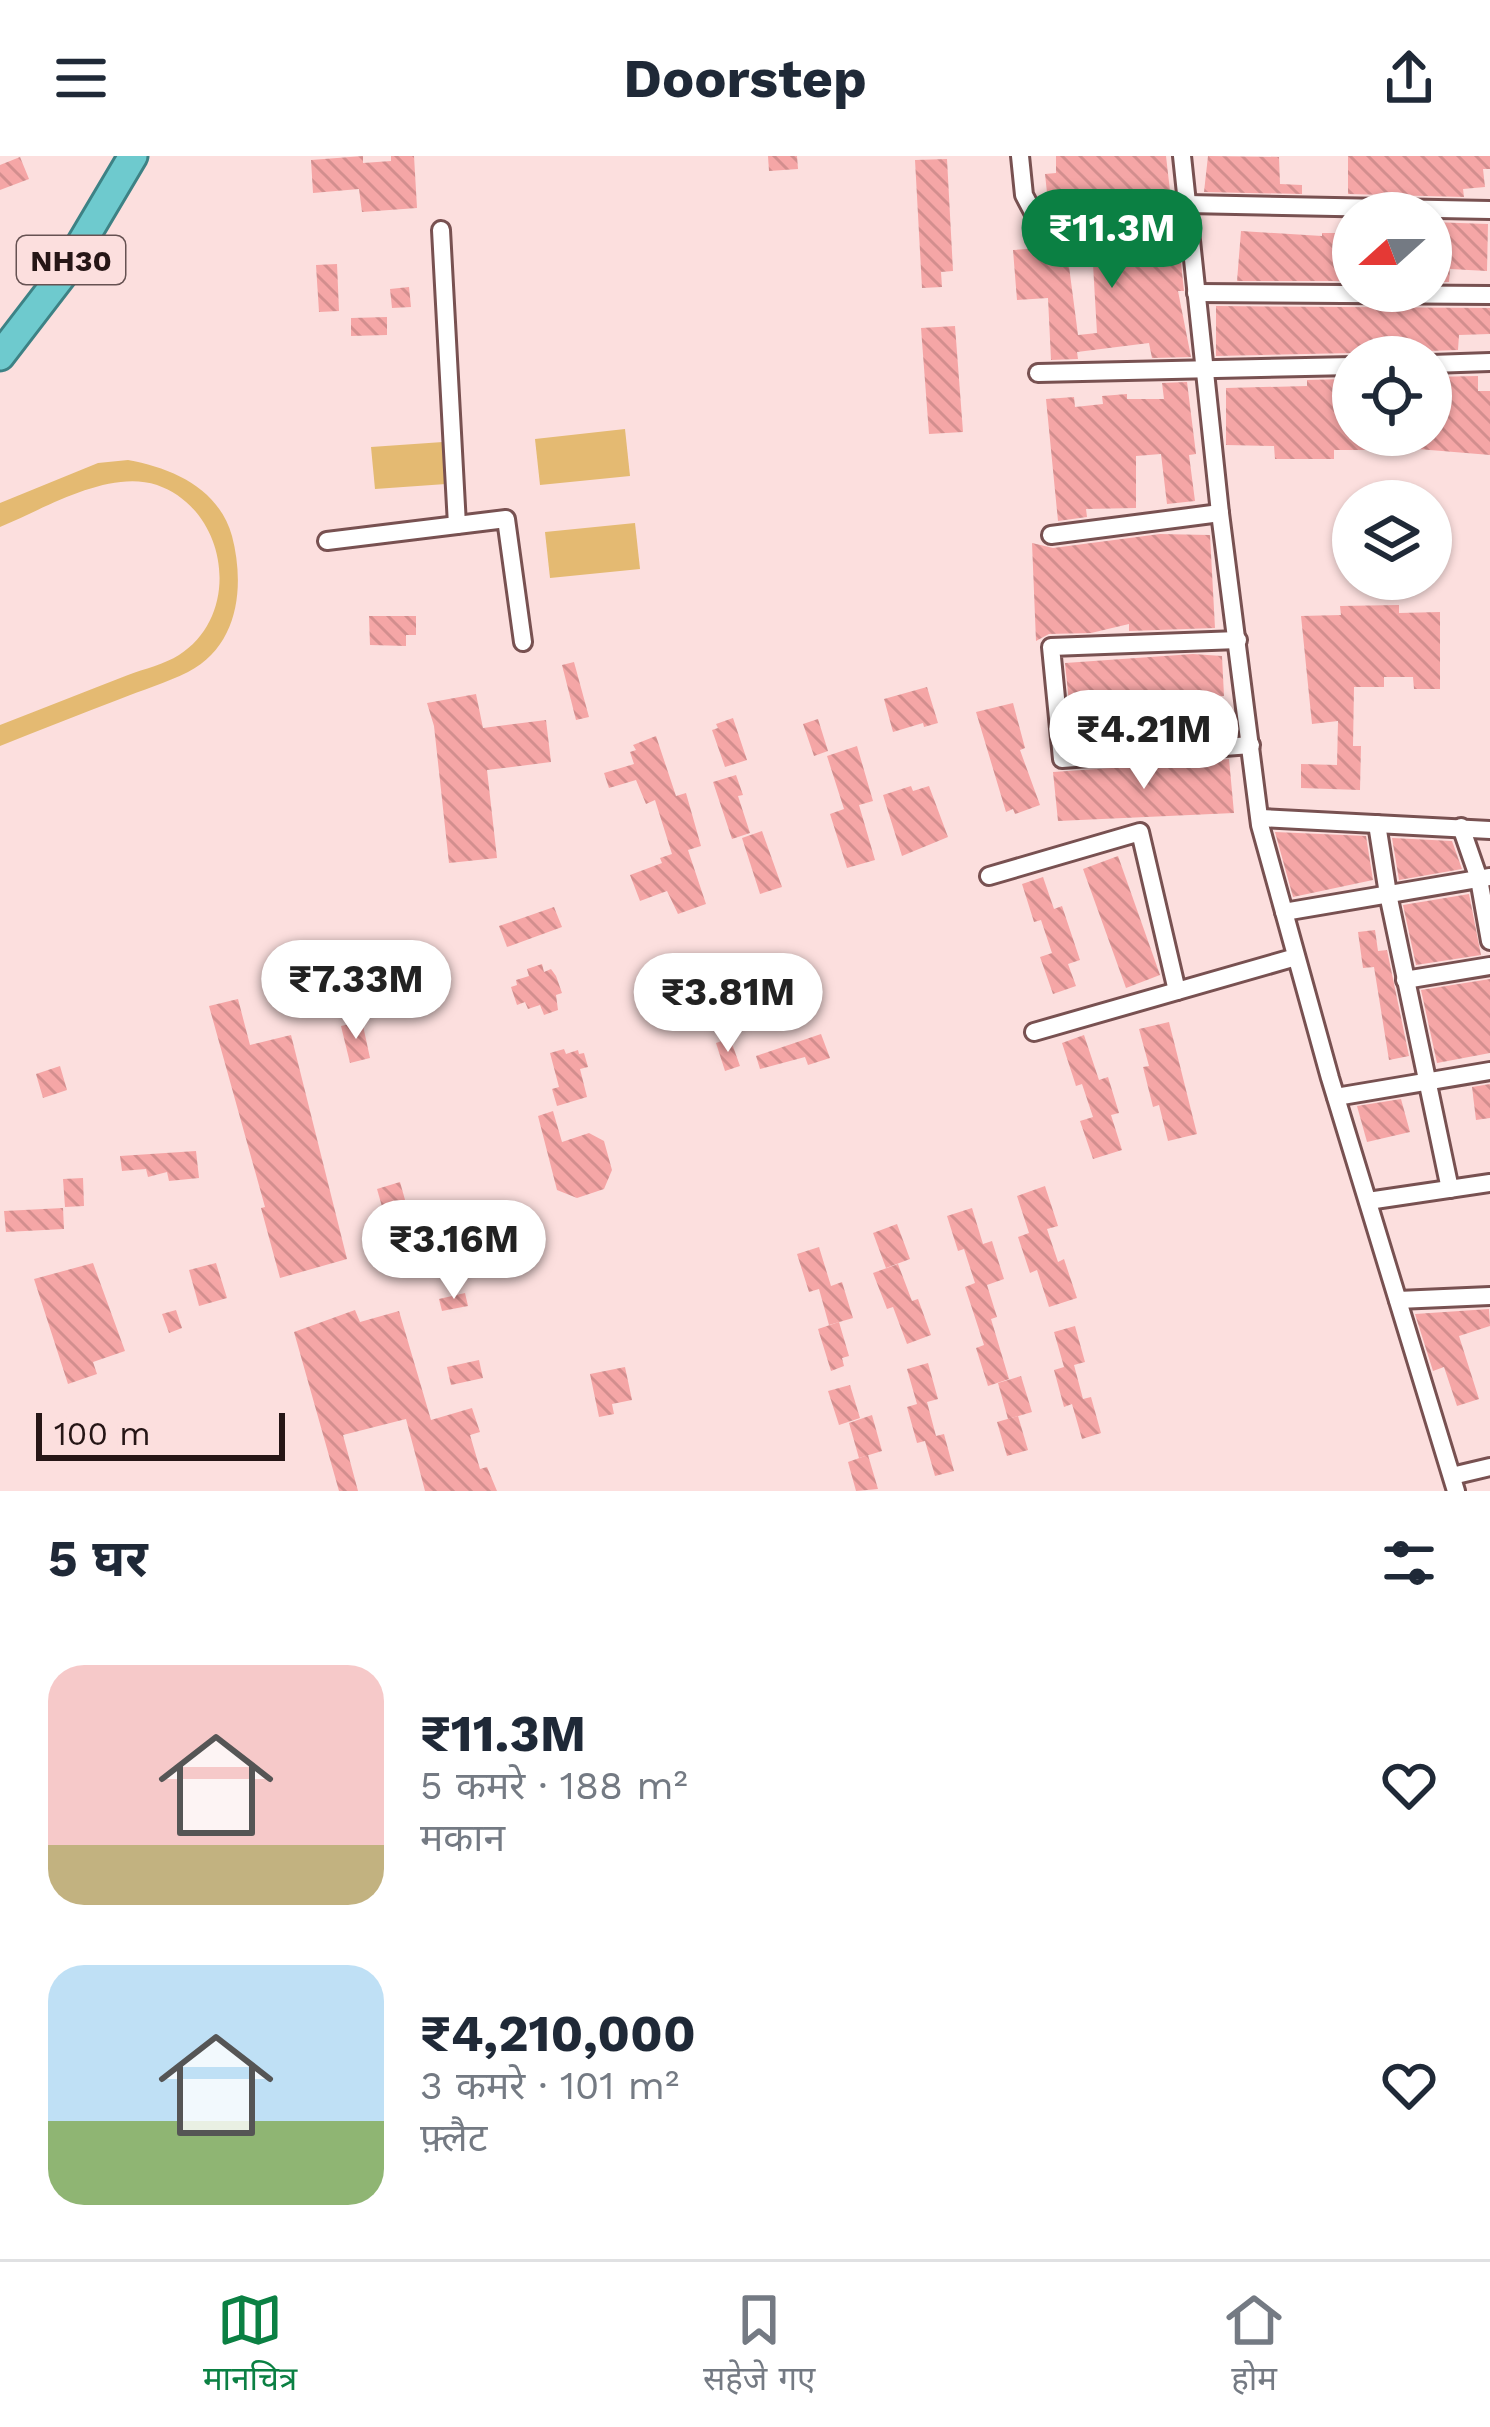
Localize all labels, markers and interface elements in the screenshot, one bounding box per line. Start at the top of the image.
icon: menu [48,45,114,111]
icon: share [1376,45,1442,111]
text: Doorstep [623,47,867,110]
pin: ₹11.3M [1014,189,1210,291]
north arrow [1332,192,1452,312]
map controls [1332,192,1452,600]
text: ₹11.3M [1049,205,1175,250]
road number: NH30 [17,236,125,284]
button: locate [1332,336,1452,456]
button: layers [1332,480,1452,600]
pin: ₹4.21M [1046,690,1242,792]
text: ₹4.21M [1076,706,1212,751]
pin: ₹7.33M [258,940,454,1042]
pin: ₹3.81M [630,953,826,1055]
text: ₹7.33M [288,956,424,1001]
text: ₹3.81M [661,969,795,1014]
pin: ₹3.16M [356,1200,552,1302]
text: ₹3.16M [389,1216,519,1261]
scale bar [36,1407,285,1460]
text: 100 m [54,1414,151,1453]
text: 5 घर [48,1529,148,1588]
icon: filters [1376,1530,1442,1596]
text: ₹11.3M [420,1704,586,1763]
icon: home [144,1713,288,1857]
icon: heart [1376,1752,1442,1818]
text: 5 कमरे · 188 m² [420,1763,688,1808]
text: मकान [420,1815,505,1860]
text: ₹4,210,000 [420,2004,696,2063]
icon: home [144,2013,288,2157]
icon: heart [1376,2052,1442,2118]
text: 3 कमरे · 101 m² [420,2063,679,2108]
text: फ़्लैट [420,2115,487,2160]
tab: मानचित्र [203,2287,297,2403]
tab: सहेजे गए [703,2287,815,2403]
tab: होम [1221,2287,1287,2403]

